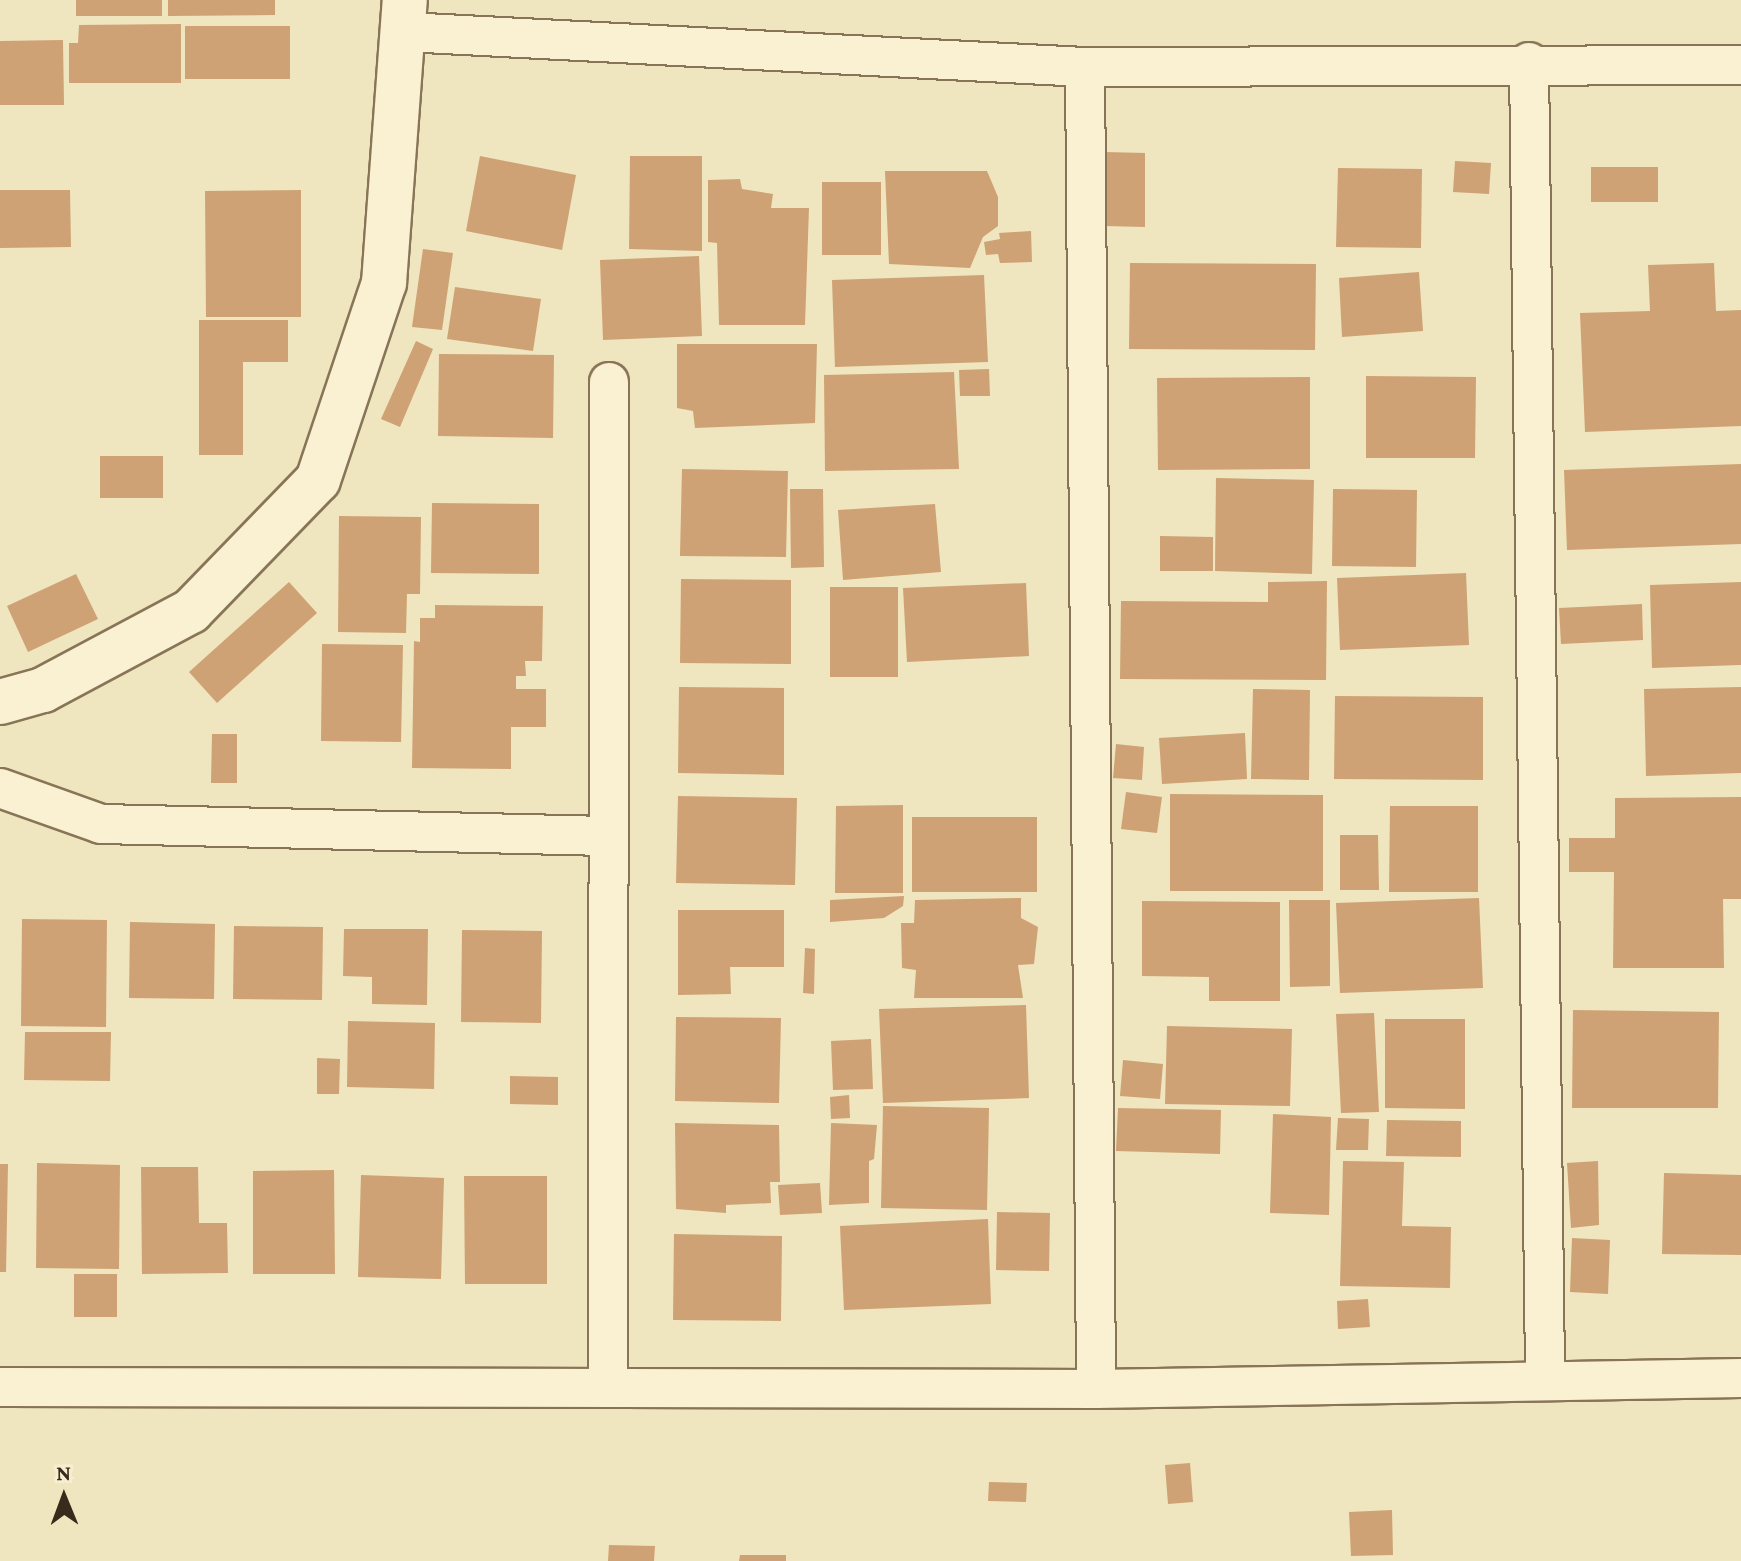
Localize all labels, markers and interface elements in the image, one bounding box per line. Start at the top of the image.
north arrow [24,1457,104,1537]
text: N [56,1460,71,1485]

